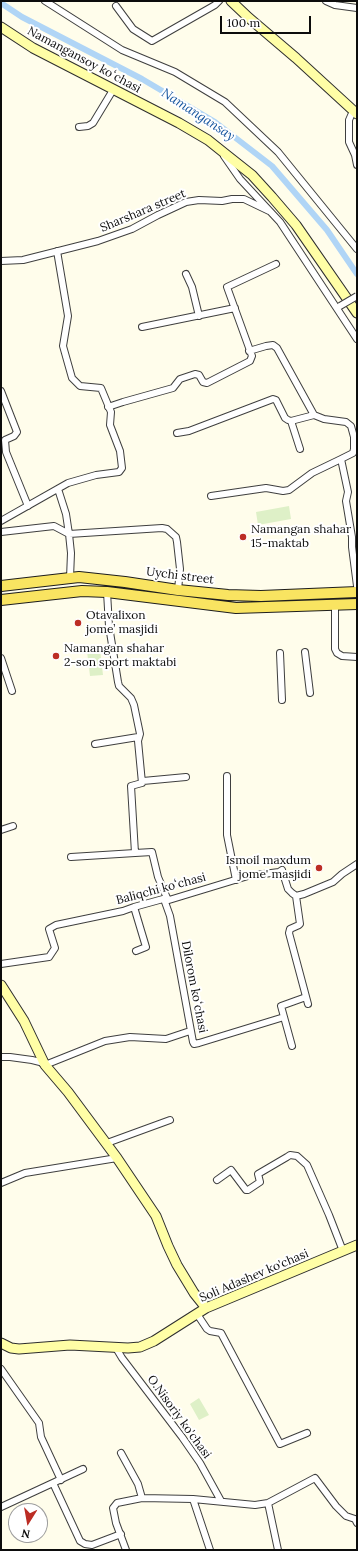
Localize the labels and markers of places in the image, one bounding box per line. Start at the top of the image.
place label: Namangan shahar 15-maktab [251,523,351,551]
marker: Namangan shahar 15-maktab [238,532,248,542]
place label: Otavalixon jome’ masjidi [86,609,158,637]
marker: Otavalixon jome’ masjidi [73,618,83,628]
place label: Namangan shahar 2-son sport maktabi [64,642,176,670]
marker: Namangan shahar 2-son sport maktabi [51,651,61,661]
place label: Ismoil maxdum jome' masjidi [226,854,311,882]
marker: Ismoil maxdum jome' masjidi [314,863,324,873]

